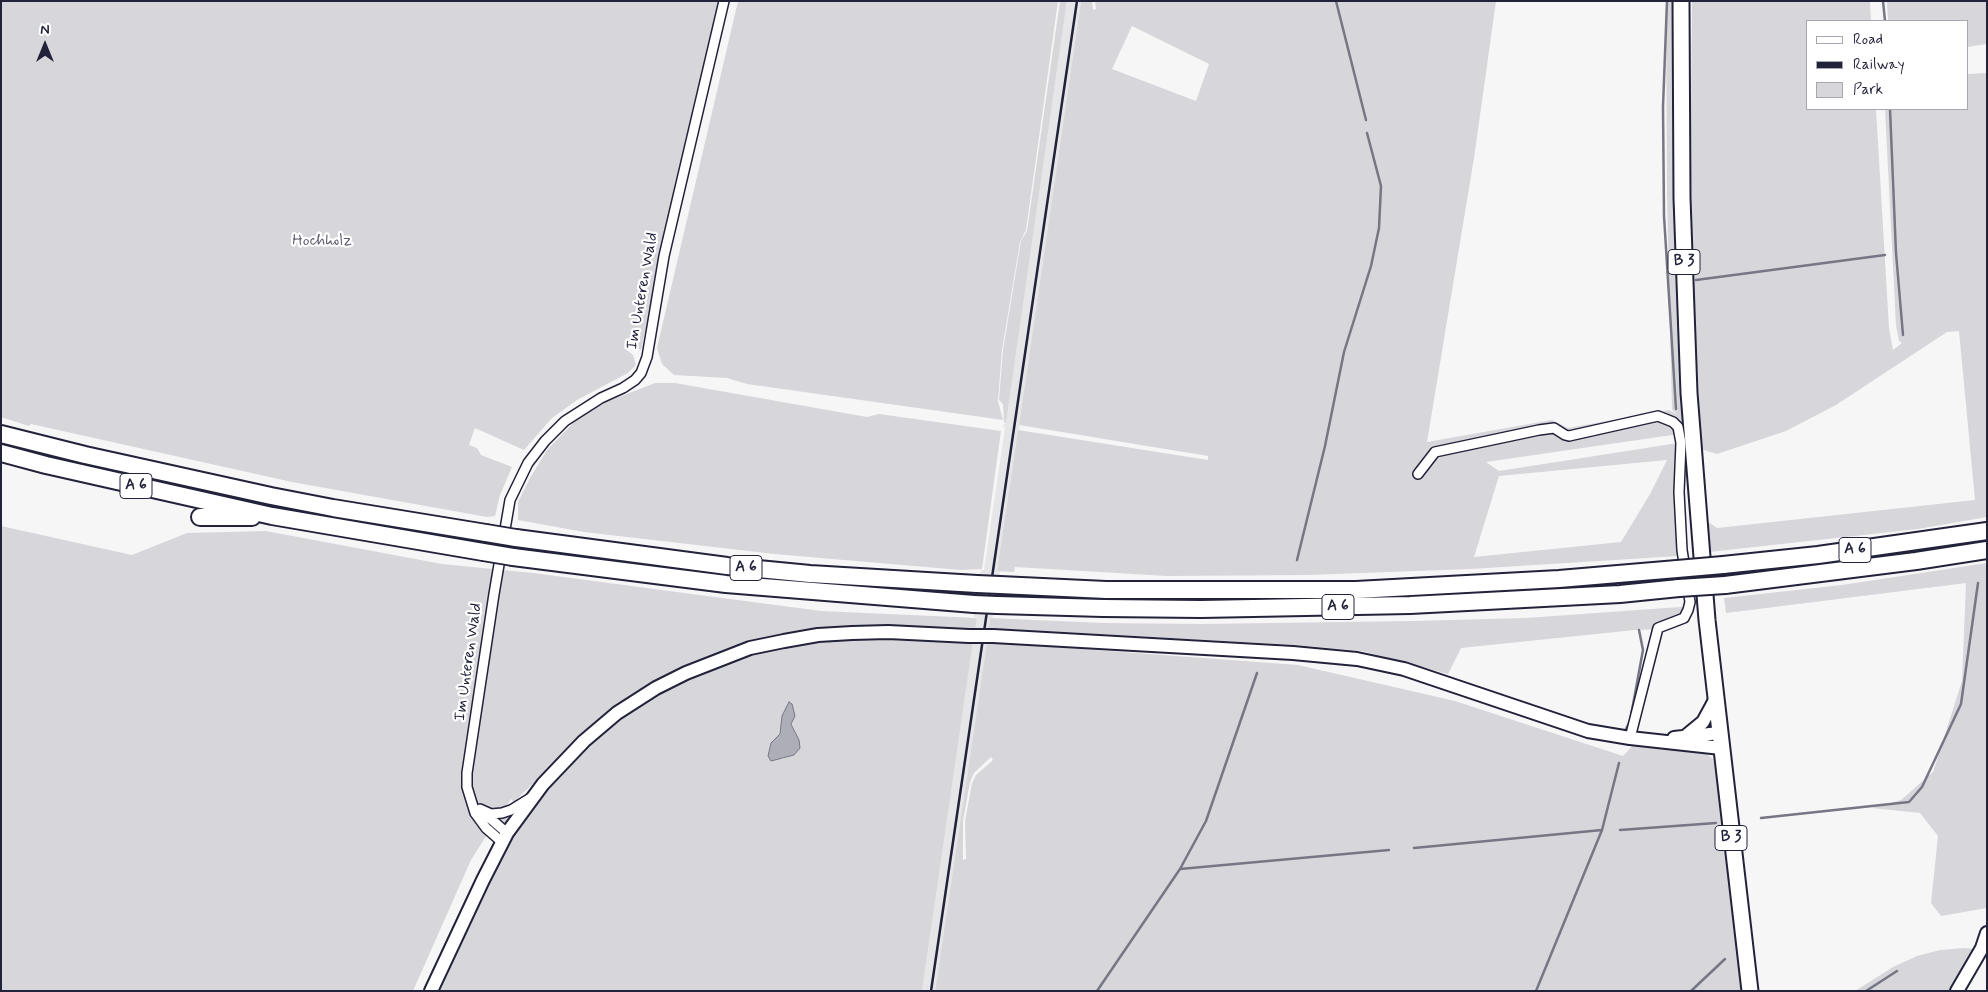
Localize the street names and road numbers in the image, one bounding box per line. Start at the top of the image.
street label: Im Unteren Wald [623,231,663,351]
road number: B 3 [1668,250,1700,274]
road number: A 6 [120,474,152,498]
road number: A 6 [1839,538,1871,562]
road number: A 6 [730,556,762,580]
road number: A 6 [1322,594,1354,620]
street label: Im Unteren Wald [451,602,487,722]
road number: B 3 [1715,826,1747,850]

